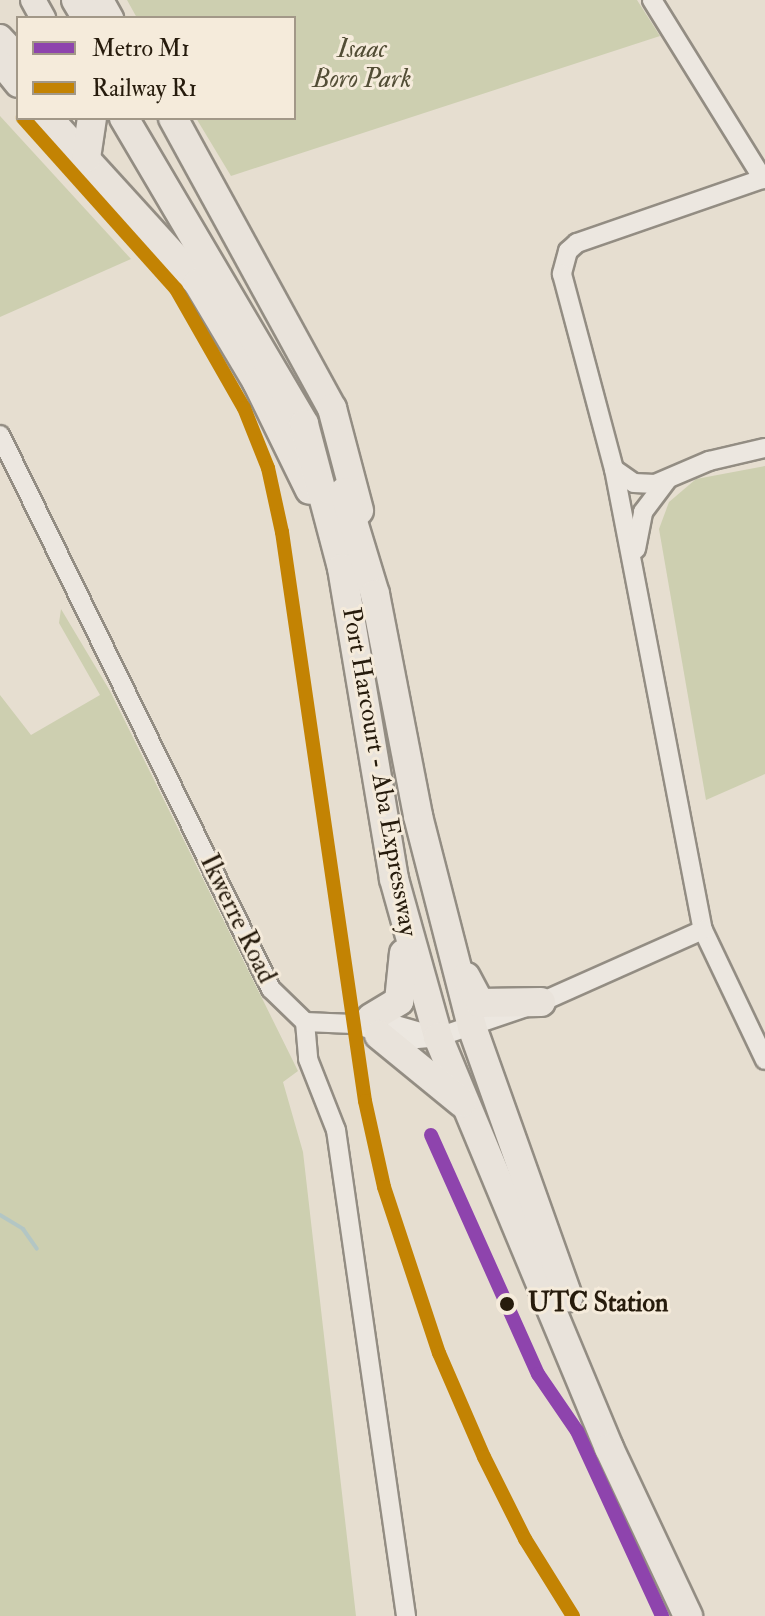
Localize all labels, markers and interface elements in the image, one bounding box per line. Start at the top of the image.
legend [16,16,296,120]
text: Metro M1 [92,33,190,64]
park label: Isaac Boro Park [313,34,411,96]
text: Railway R1 [92,73,197,104]
street label: Port Harcourt - Aba Expressway [335,605,423,939]
street label: Ikwerre Road [192,850,282,988]
place label: UTC Station [528,1288,668,1320]
marker: UTC Station [493,1290,521,1318]

